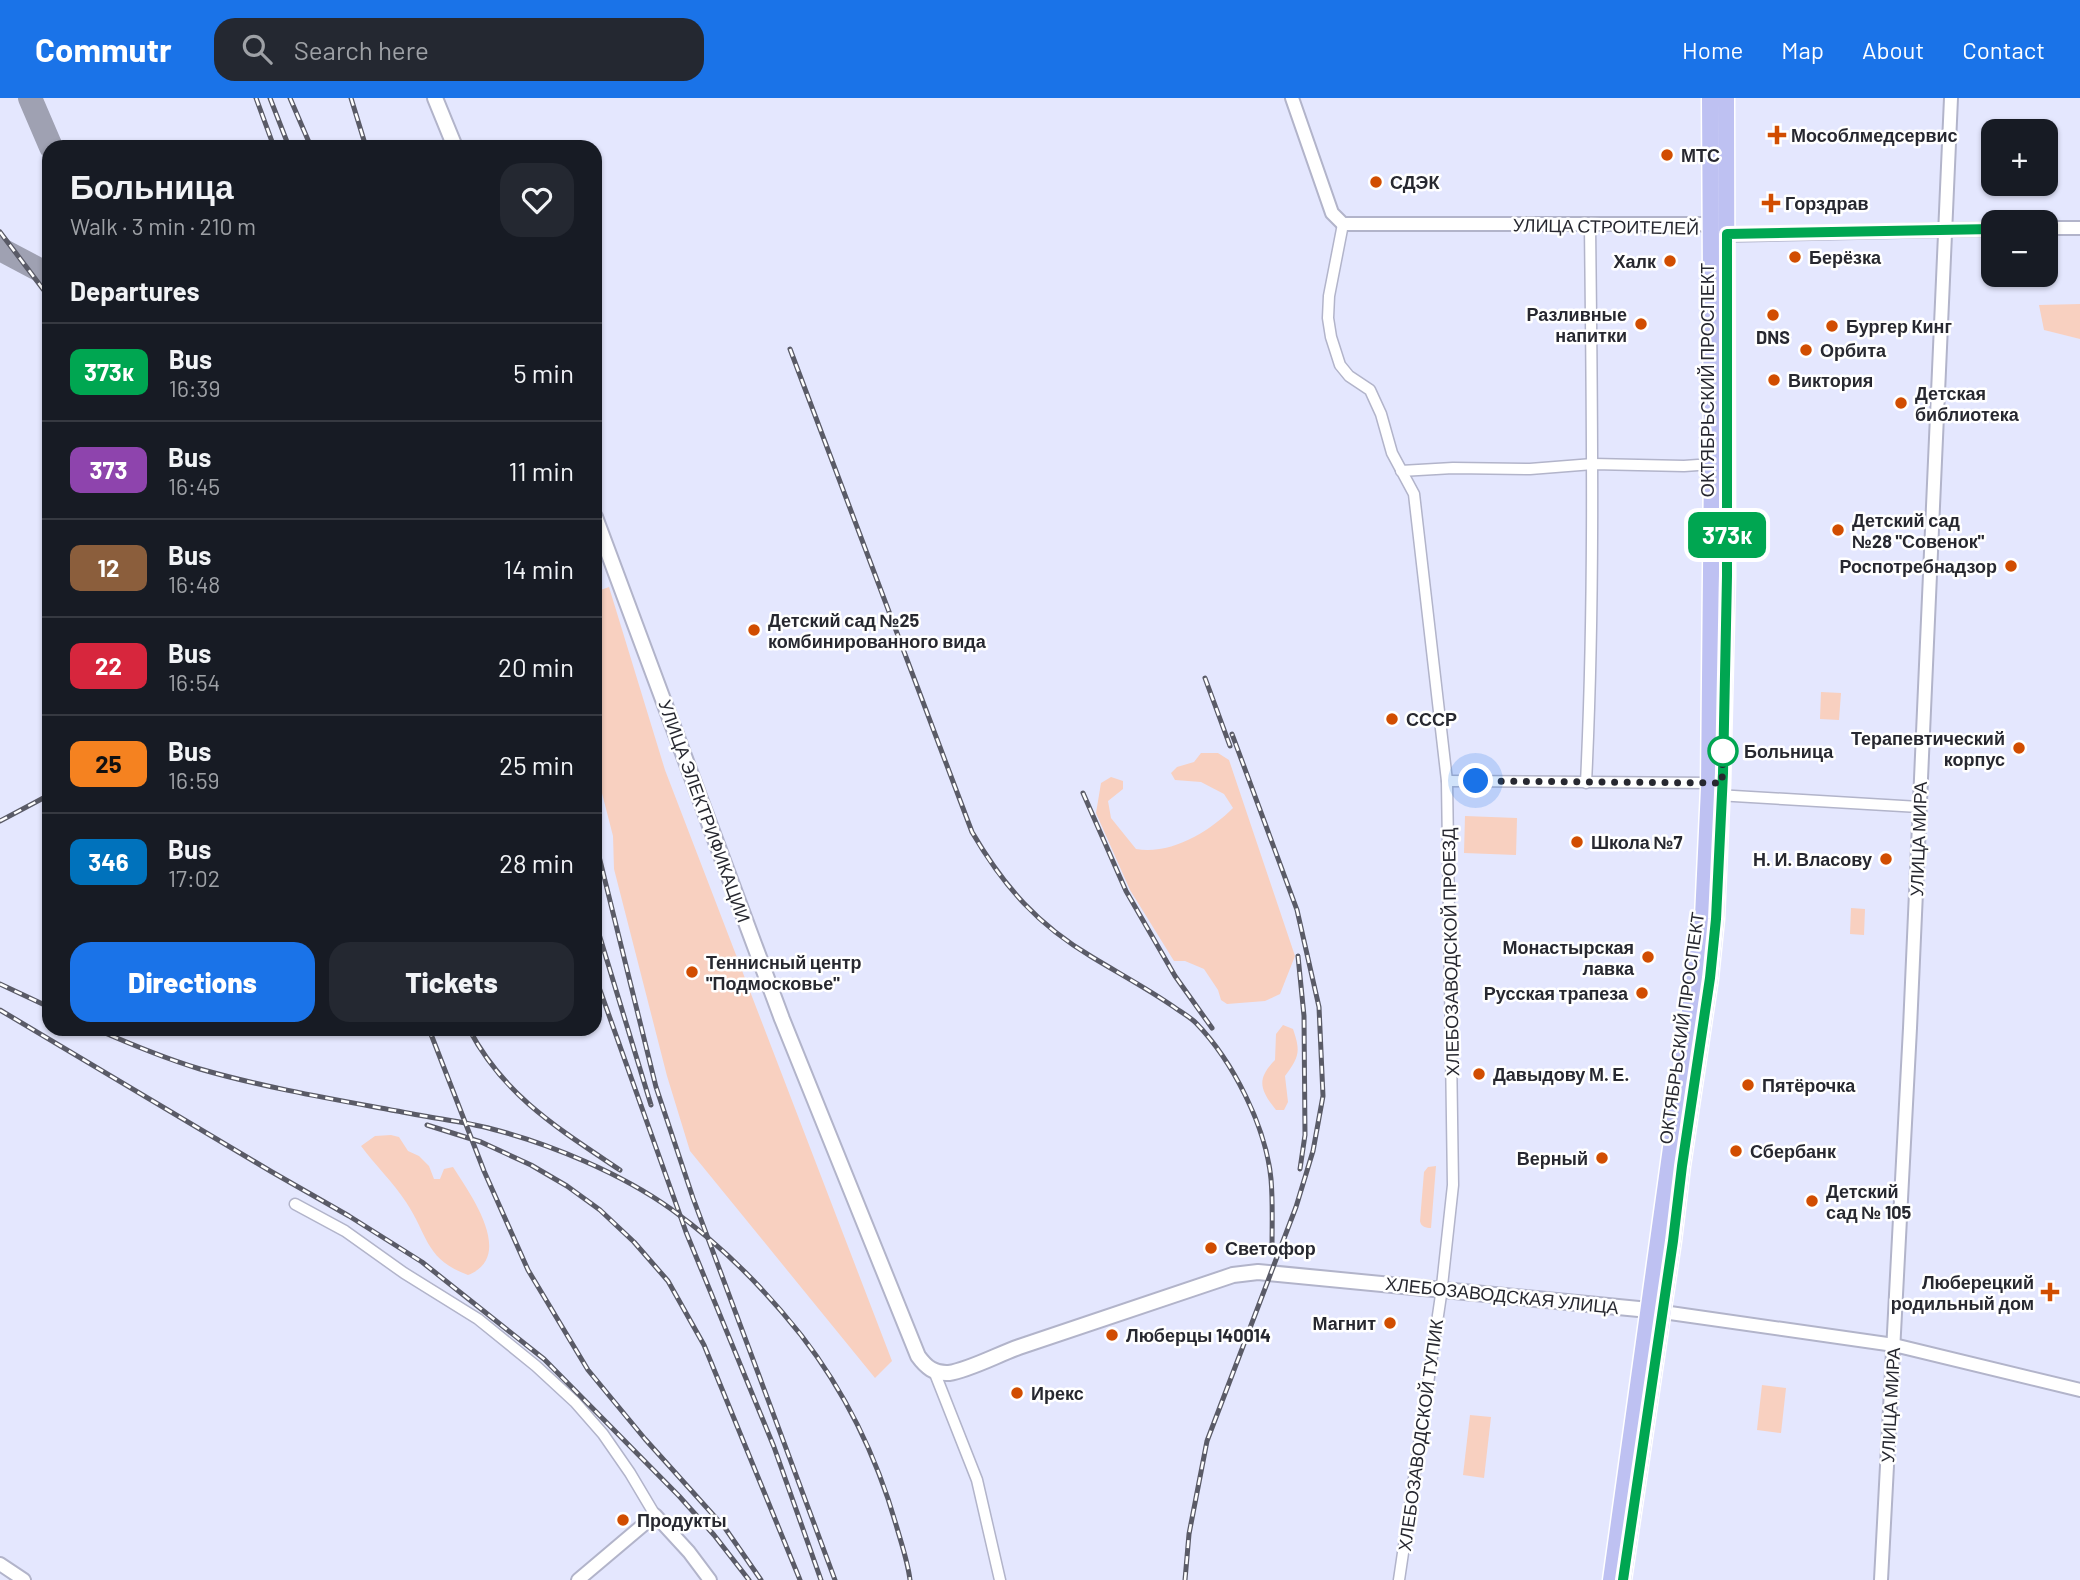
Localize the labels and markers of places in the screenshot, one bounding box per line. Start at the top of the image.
place label: Мособлмедсервис [1791,124,1958,146]
marker: Мособлмедсервис [1769,127,1785,143]
place label: МТС [1681,144,1720,166]
marker: МТС [1659,147,1675,163]
place label: СДЭК [1390,171,1440,193]
marker: СДЭК [1368,174,1384,190]
place label: Горздрав [1785,192,1869,214]
marker: Горздрав [1763,195,1779,211]
place label: Берёзка [1809,246,1882,268]
marker: Берёзка [1787,249,1803,265]
place label: Халк [1614,250,1657,272]
marker: Халк [1662,253,1678,269]
place label: Разливные напитки [1526,303,1627,346]
marker: DNS [1765,307,1781,323]
place label: Бургер Кинг [1846,315,1952,337]
marker: Разливные напитки [1633,316,1649,332]
marker: Бургер Кинг [1824,318,1840,334]
place label: DNS [1756,326,1790,348]
place label: Орбита [1820,339,1887,361]
marker: Орбита [1798,342,1814,358]
place label: Виктория [1788,369,1873,391]
marker: Виктория [1766,372,1782,388]
place label: Детская библиотека [1915,382,2020,425]
marker: Детская библиотека [1893,395,1909,411]
place label: Детский сад №28 "Совенок" [1852,509,1985,552]
marker: Детский сад №28 "Совенок" [1830,522,1846,538]
place label: Роспотребнадзор [1840,555,1997,577]
marker: Роспотребнадзор [2003,558,2019,574]
place label: Детский сад №25 комбинированного вида [768,609,987,652]
marker: Детский сад №25 комбинированного вида [746,622,762,638]
place label: СССР [1406,708,1457,730]
marker: СССР [1384,711,1400,727]
place label: Терапевтический корпус [1851,727,2005,770]
marker: Больница [1708,736,1738,766]
place label: Больница [1744,740,1834,762]
marker: Терапевтический корпус [2011,740,2027,756]
place label: Школа №7 [1591,831,1683,853]
marker: Школа №7 [1569,834,1585,850]
place label: Н. И. Власову [1753,848,1872,870]
marker: Н. И. Власову [1878,851,1894,867]
place label: Монастырская лавка [1502,936,1635,979]
marker: Монастырская лавка [1640,949,1656,965]
place label: Теннисный центр "Подмосковье" [706,951,862,994]
marker: Теннисный центр "Подмосковье" [684,964,700,980]
place label: Русская трапеза [1484,982,1629,1004]
marker: Русская трапеза [1634,985,1650,1001]
place label: Давыдову М. Е. [1493,1063,1629,1085]
marker: Давыдову М. Е. [1471,1066,1487,1082]
place label: Пятёрочка [1762,1074,1856,1096]
marker: Пятёрочка [1740,1077,1756,1093]
place label: Сбербанк [1750,1140,1837,1162]
marker: Сбербанк [1728,1143,1744,1159]
place label: Верный [1517,1147,1588,1169]
marker: Верный [1594,1150,1610,1166]
place label: Детский сад № 105 [1826,1180,1912,1223]
marker: Детский сад № 105 [1804,1193,1820,1209]
place label: Светофор [1225,1237,1316,1259]
marker: Светофор [1203,1240,1219,1256]
place label: Люберецкий родильный дом [1891,1271,2034,1314]
marker: Люберецкий родильный дом [2040,1282,2060,1302]
place label: Магнит [1313,1312,1376,1334]
marker: Магнит [1382,1315,1398,1331]
place label: Люберцы 140014 [1126,1324,1271,1346]
marker: Люберцы 140014 [1104,1327,1120,1343]
place label: Ирекс [1031,1382,1084,1404]
marker: Ирекс [1009,1385,1025,1401]
place label: Продукты [637,1509,727,1531]
marker: Продукты [615,1512,631,1528]

